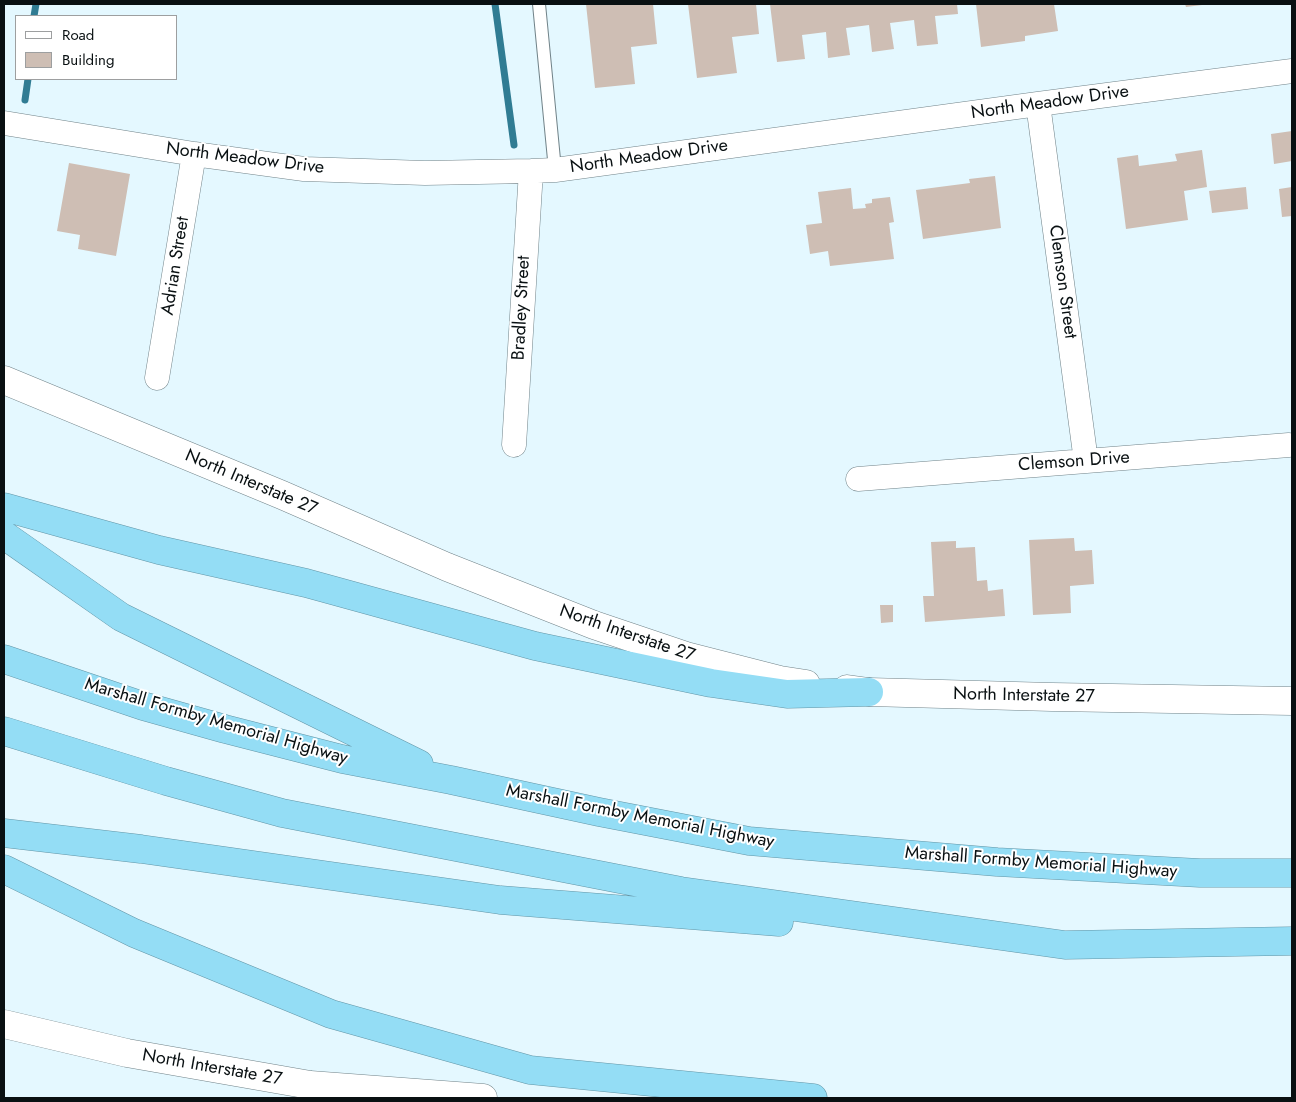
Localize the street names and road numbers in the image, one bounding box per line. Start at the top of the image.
street label: North Meadow Drive [970,81,1130,125]
street label: North Meadow Drive [569,135,729,179]
street label: North Meadow Drive [165,139,325,179]
street label: Adrian Street [158,215,194,317]
street label: Clemson Street [1043,224,1081,340]
street label: Bradley Street [508,255,536,361]
street label: North Interstate 27 [182,445,320,521]
street label: Clemson Drive [1018,447,1130,477]
street label: North Interstate 27 [557,601,697,667]
street label: Marshall Formby Memorial Highway [82,674,350,770]
street label: North Interstate 27 [953,684,1095,708]
street label: Marshall Formby Memorial Highway [504,780,776,854]
street label: Marshall Formby Memorial Highway [904,843,1178,883]
street label: North Interstate 27 [140,1045,284,1091]

